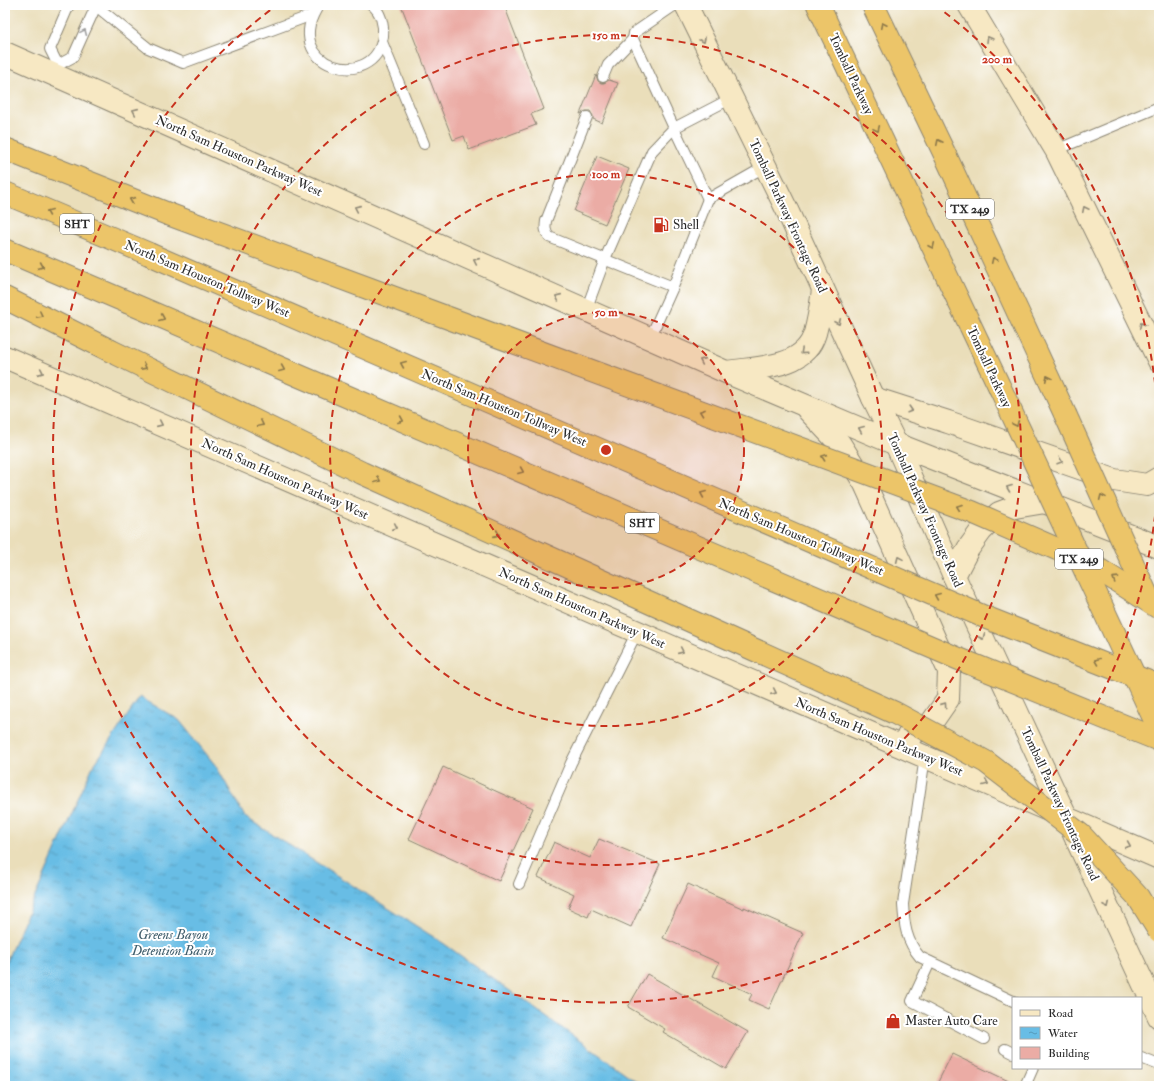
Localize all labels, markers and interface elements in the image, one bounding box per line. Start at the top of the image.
one-way arrow [880,22,888,29]
one-way arrow [79,28,87,36]
text: 150 m [592,28,620,43]
street label: Tomball Parkway [824,31,877,118]
one-way arrow [698,36,706,43]
one-way arrow [987,36,994,43]
text: 200 m [982,52,1013,67]
one-way arrow [132,108,140,116]
street label: North Sam Houston Parkway West [153,112,325,201]
one-way arrow [872,125,880,132]
street label: Tomball Parkway Frontage Road [744,137,831,296]
one-way arrow [936,139,944,146]
text: 100 m [592,167,621,182]
one-way arrow [128,196,135,204]
road number: TX 249 [946,199,994,219]
one-way arrow [353,205,360,213]
one-way arrow [1082,205,1090,213]
one-way arrow [45,209,53,217]
road number: SHT [60,214,94,234]
fuel station icon: Shell [652,216,670,234]
place label: Shell [673,217,700,233]
street label: North Sam Houston Tollway West [122,237,292,322]
one-way arrow [927,242,935,250]
one-way arrow [991,257,999,264]
one-way arrow [472,258,480,266]
one-way arrow [37,261,44,269]
one-way arrow [554,294,562,302]
text: 50 m [594,305,618,320]
one-way arrow [36,310,43,318]
one-way arrow [159,313,166,321]
one-way arrow [833,318,841,326]
one-way arrow [1139,322,1147,330]
street label: Tomball Parkway [962,324,1015,411]
one-way arrow [800,347,808,355]
one-way arrow [699,358,707,366]
one-way arrow [400,361,407,369]
one-way arrow [140,362,148,370]
one-way arrow [277,364,285,372]
street label: North Sam Houston Tollway West [419,366,589,451]
one-way arrow [37,368,44,376]
one-way arrow [1045,375,1053,382]
one-way arrow [906,405,913,414]
one-way arrow [698,408,705,416]
one-way arrow [397,415,405,423]
one-way arrow [257,419,265,427]
one-way arrow [1011,419,1019,427]
one-way arrow [156,420,163,428]
one-way arrow [857,425,864,433]
street label: Tomball Parkway Frontage Road [883,430,967,591]
street label: North Sam Houston Parkway West [199,435,371,524]
centre of rings [599,443,613,457]
one-way arrow [820,453,827,462]
one-way arrow [1056,456,1063,465]
one-way arrow [516,466,524,474]
one-way arrow [374,475,382,483]
one-way arrow [1005,484,1012,492]
one-way arrow [699,491,707,499]
one-way arrow [1099,493,1107,501]
street label: North Sam Houston Tollway West [716,495,886,580]
one-way arrow [955,503,962,512]
road number: SHT [625,513,659,533]
one-way arrow [391,522,398,530]
one-way arrow [493,529,500,537]
road number: TX 249 [1055,549,1103,569]
one-way arrow [896,555,904,563]
street label: North Sam Houston Parkway West [496,564,668,653]
one-way arrow [1112,577,1119,584]
one-way arrow [934,593,942,601]
one-way arrow [977,633,985,640]
one-way arrow [676,646,684,654]
one-way arrow [1093,657,1100,665]
one-way arrow [769,687,777,695]
street label: North Sam Houston Parkway West [792,694,965,781]
one-way arrow [939,702,946,709]
street label: Tomball Parkway Frontage Road [1016,725,1103,884]
one-way arrow [983,779,990,787]
one-way arrow [1124,840,1132,848]
one-way arrow [1102,900,1110,908]
water label: Greens Bayou Detention Basin [131,926,215,959]
legend [1012,997,1142,1069]
text: Road [1048,1006,1073,1021]
shop icon: Master Auto Care [884,1012,902,1030]
place label: Master Auto Care [905,1013,998,1029]
text: Water [1047,1026,1078,1041]
text: Building [1048,1046,1091,1061]

